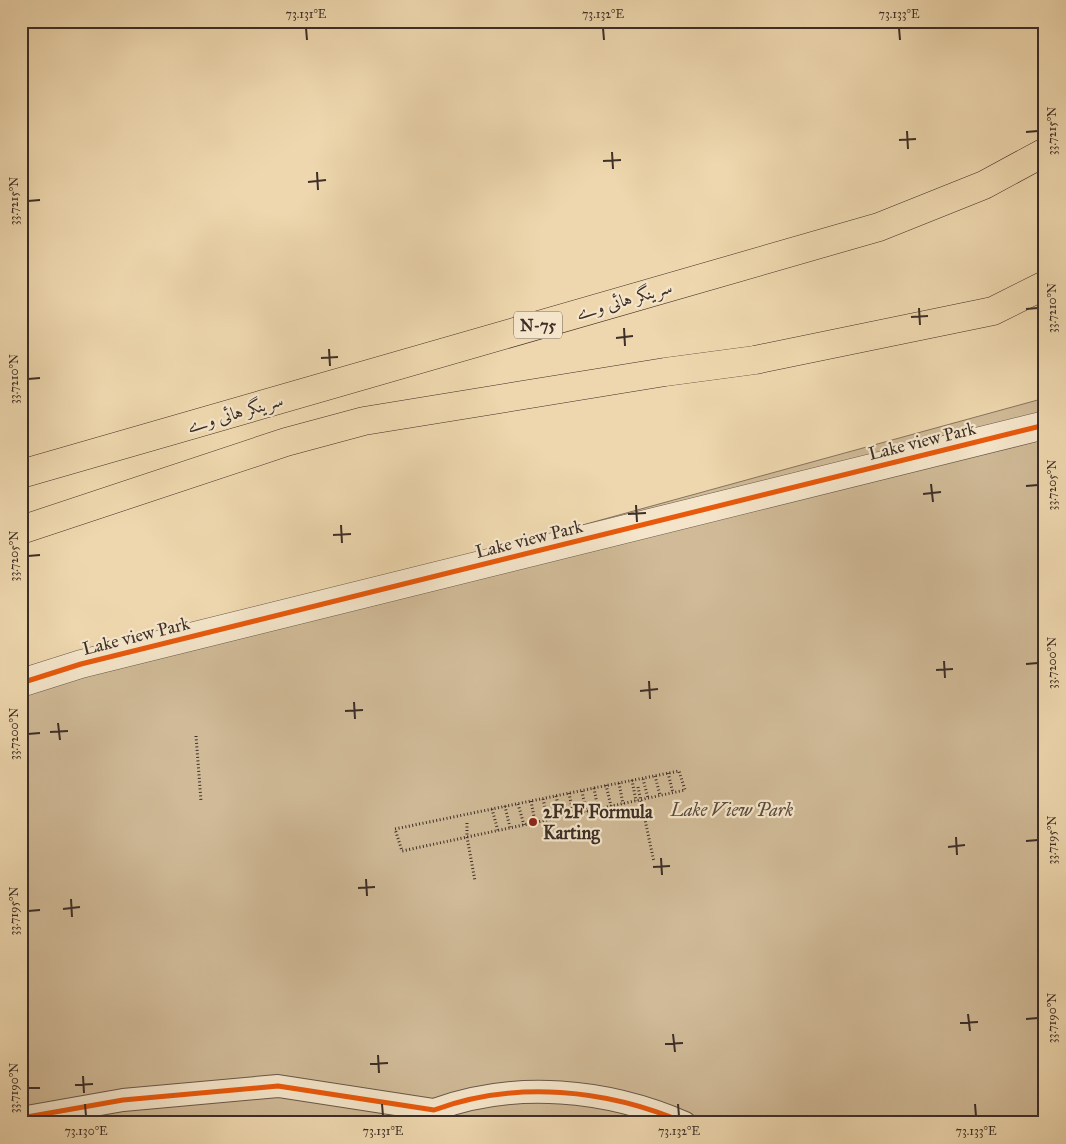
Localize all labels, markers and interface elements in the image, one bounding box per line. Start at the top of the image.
text: 73.131°E [286,7,327,21]
text: 73.132°E [582,7,624,21]
text: 73.133°E [879,7,920,21]
text: 33.7215°N [1045,107,1059,155]
text: 33.7215°N [7,177,21,225]
street label: سرینگر ہائی وے [573,276,675,325]
text: 33.7210°N [1045,283,1059,333]
road number: N-75 [514,312,562,338]
text: 33.7210°N [7,354,21,404]
street label: سرینگر ہائی وے [184,389,286,438]
street label: Lake view Park [866,417,979,465]
text: 33.7205°N [1045,460,1059,510]
street label: Lake view Park [473,515,586,563]
text: 33.7205°N [7,531,21,581]
street label: Lake view Park [80,612,193,660]
text: 33.7200°N [1045,637,1059,689]
text: 33.7200°N [7,708,21,760]
park label: Lake View Park [670,799,793,821]
place label: 2F2F Formula Karting [543,801,653,845]
marker: 2F2F Formula Karting [527,816,539,828]
text: 33.7195°N [1045,816,1059,864]
text: 33.7195°N [7,887,21,935]
text: 33.7190°N [1045,993,1059,1043]
text: 33.7190°N [7,1063,21,1113]
text: 73.130°E [64,1124,108,1138]
text: 73.131°E [363,1124,404,1138]
text: 73.132°E [658,1124,700,1138]
text: 73.133°E [956,1124,997,1138]

